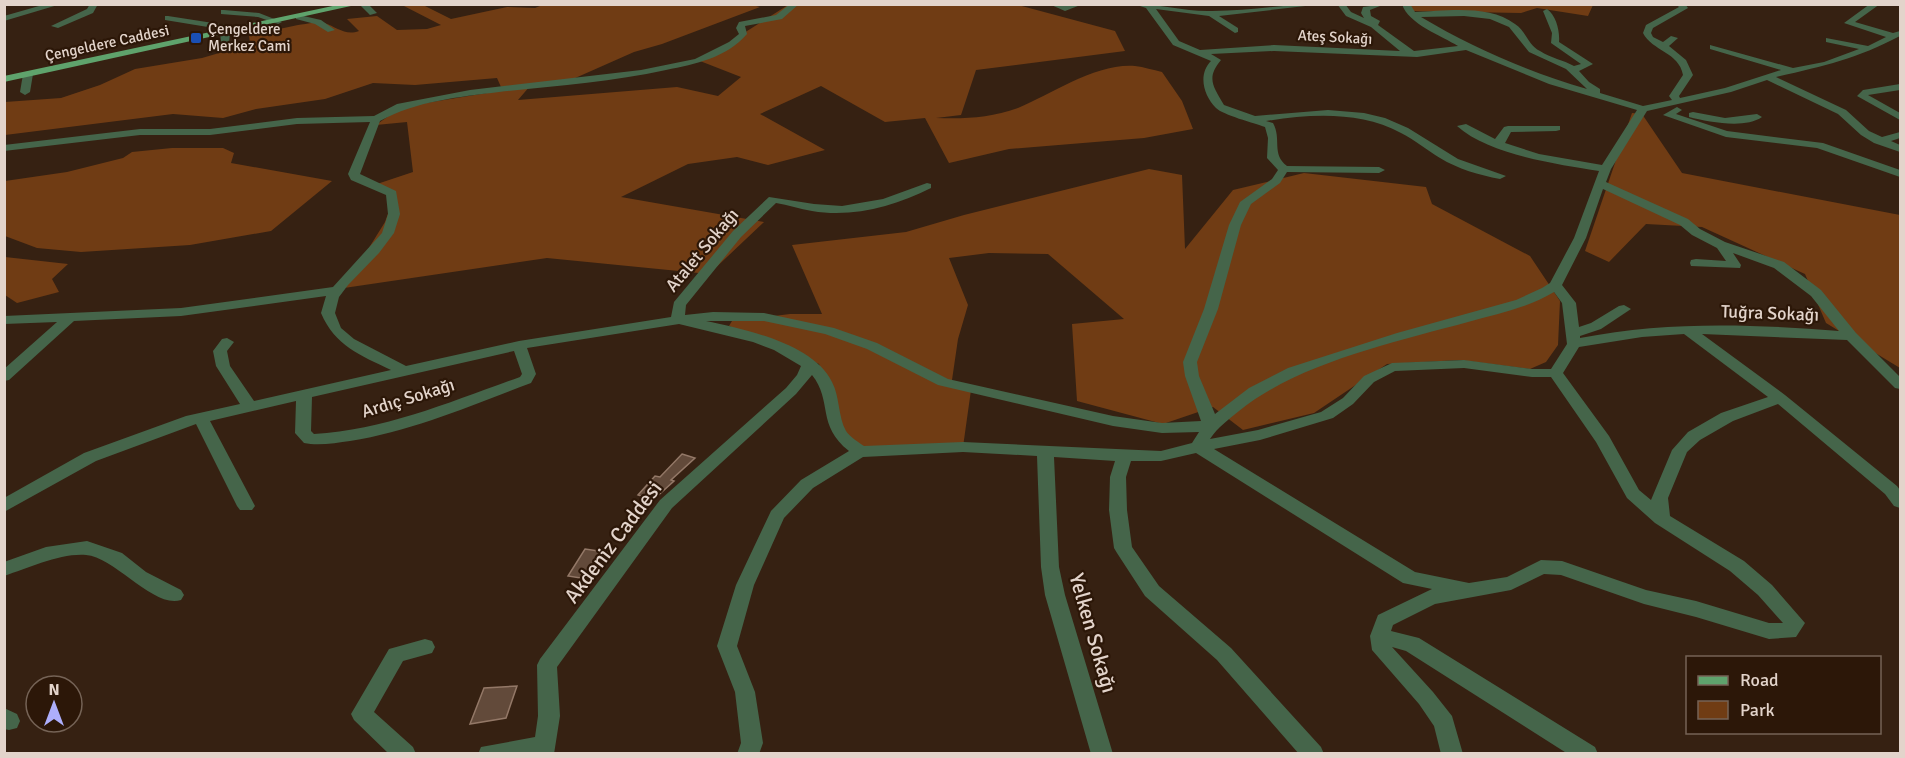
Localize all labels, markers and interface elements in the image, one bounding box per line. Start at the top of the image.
place label: Çengeldere Merkez Cami [208,20,290,55]
street label: Çengeldere Caddesi [43,21,171,65]
street label: Ateş Sokağı [1297,26,1373,48]
marker: Çengeldere Merkez Cami [189,31,203,45]
street label: Atalet Sokağı [661,204,743,296]
street label: Tuğra Sokağı [1721,300,1819,326]
street label: Ardıç Sokağı [359,373,457,423]
street label: Akdeniz Caddesi [558,476,668,608]
street label: Yelken Sokağı [1064,570,1122,696]
legend [1686,656,1881,734]
text: Road [1740,669,1779,691]
north arrow [24,674,84,734]
text: N [48,680,60,700]
text: Park [1740,699,1775,721]

